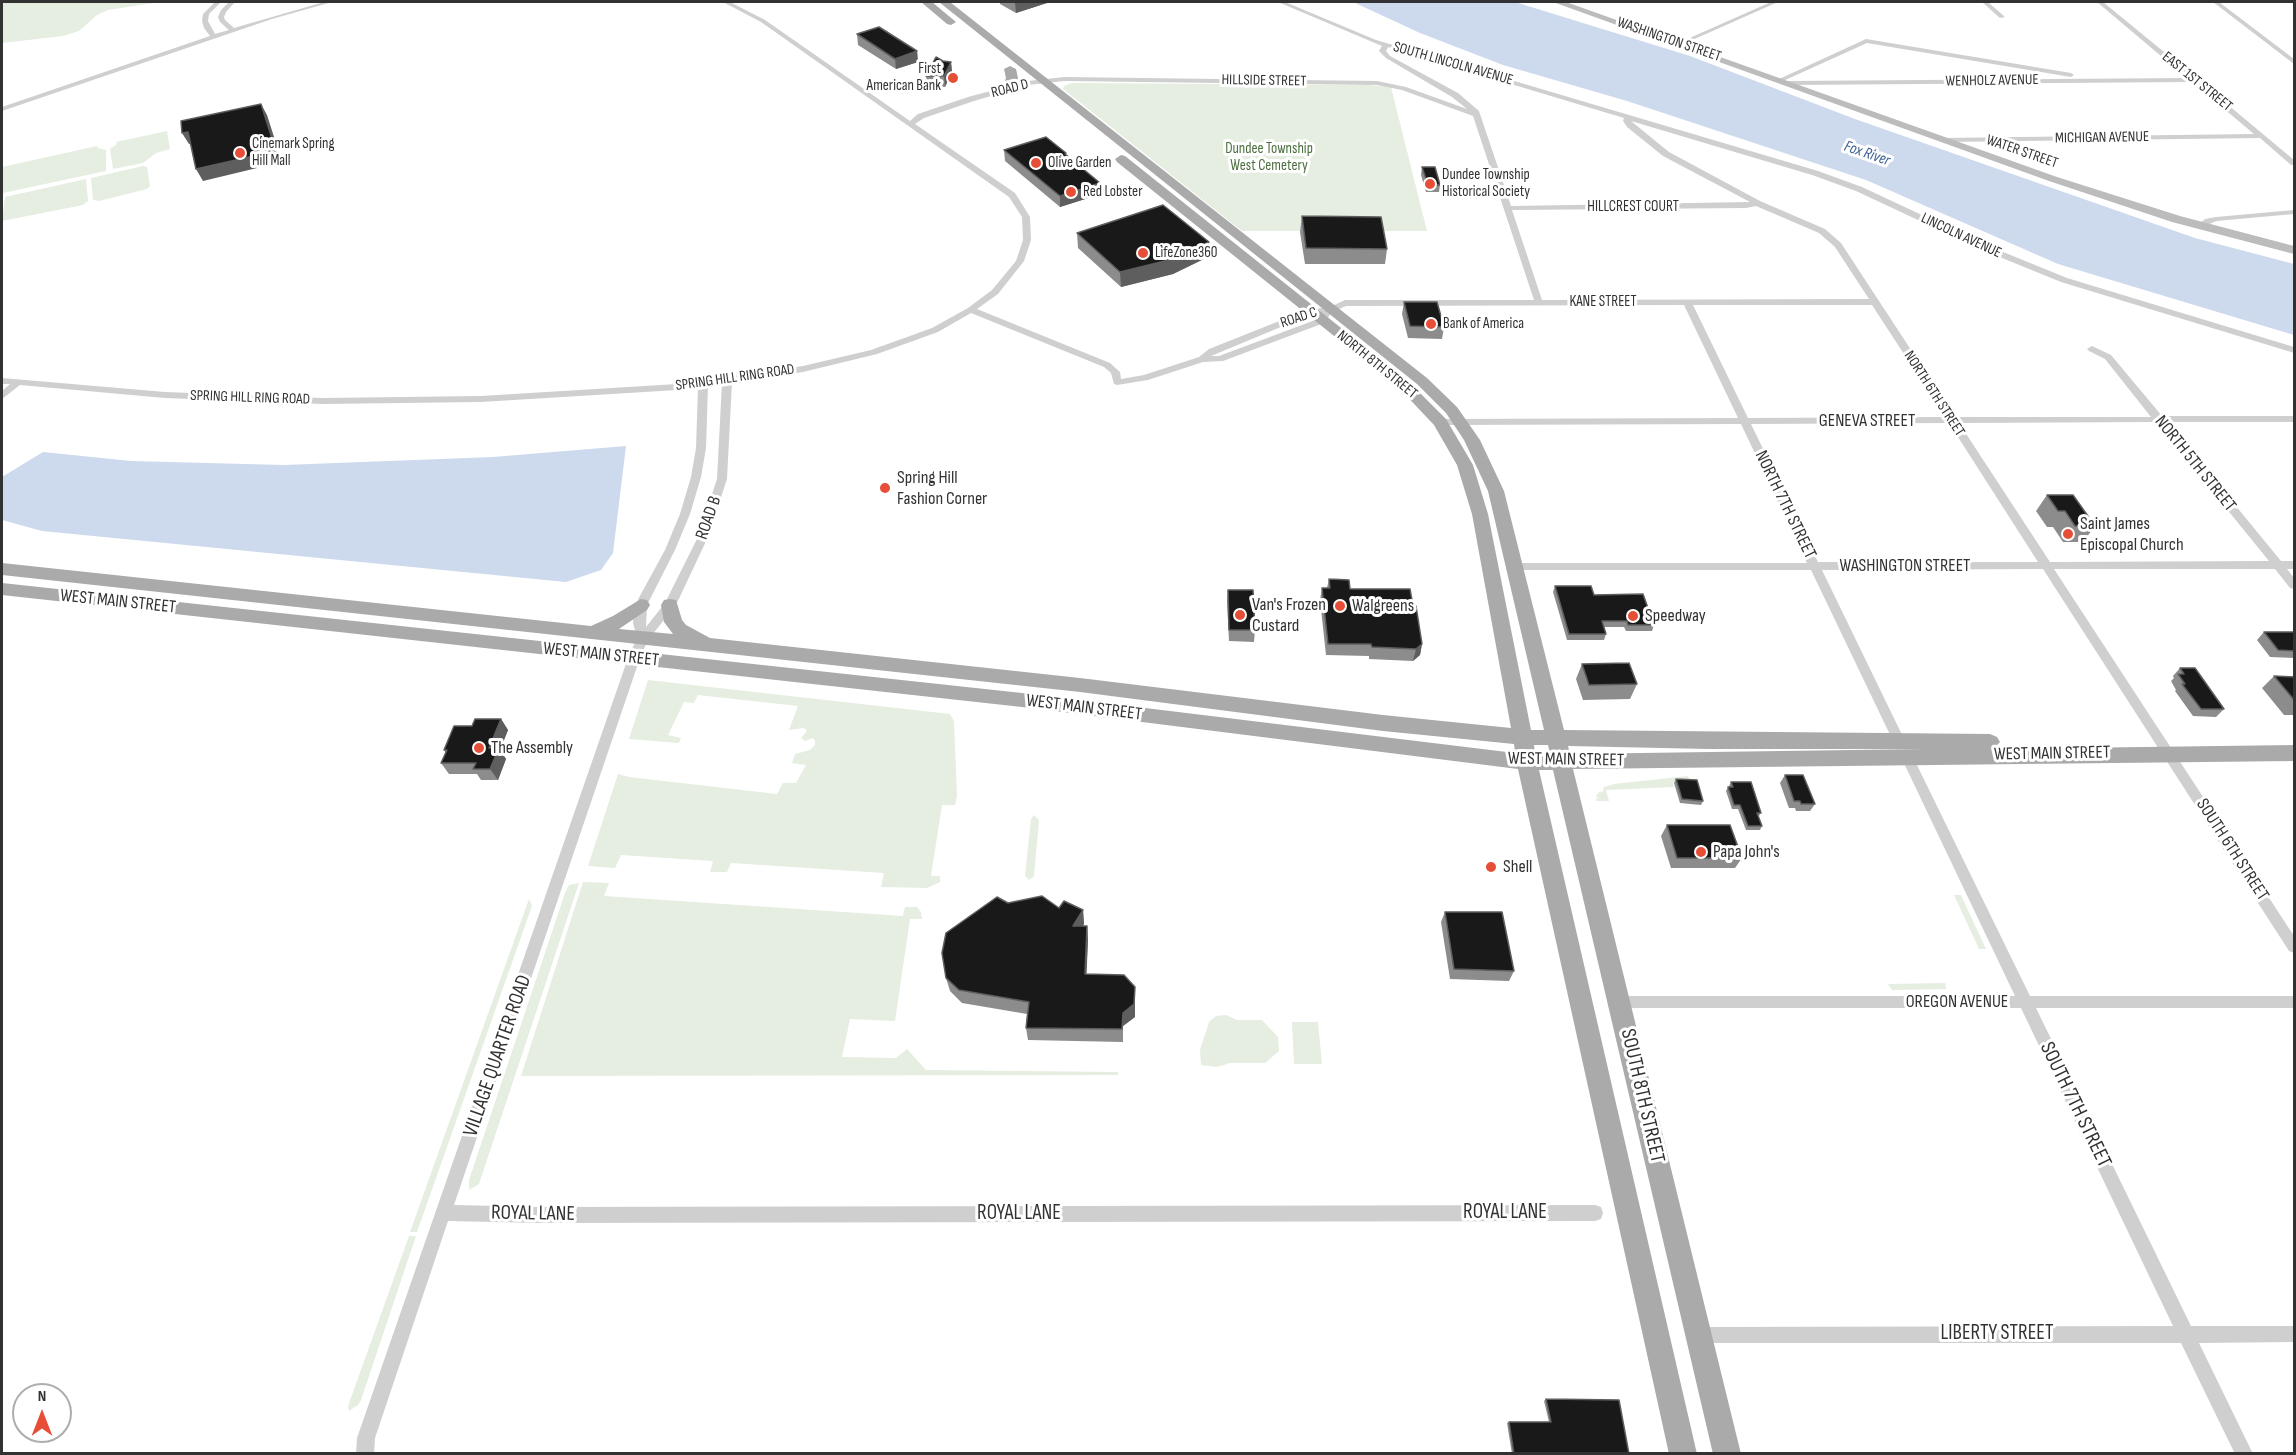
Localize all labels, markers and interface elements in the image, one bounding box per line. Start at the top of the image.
street label: WASHINGTON STREET [1615,14,1723,66]
street label: SOUTH LINCOLN AVENUE [1391,38,1515,90]
street label: EAST 1ST STREET [2158,48,2236,116]
place label: First American Bank [867,60,941,95]
marker: First American Bank [946,71,960,85]
street label: HILLSIDE STREET [1221,71,1307,91]
street label: WENHOLZ AVENUE [1945,71,2039,91]
street label: ROAD D [990,76,1030,102]
street label: MICHIGAN AVENUE [2055,128,2149,148]
street label: WATER STREET [1984,131,2060,173]
place label: Cinemark Spring Hill Mall [252,135,334,170]
water label: Fox River [1842,137,1892,171]
park label: Dundee Township West Cemetery [1225,140,1313,175]
marker: Cinemark Spring Hill Mall [233,146,247,160]
place label: Olive Garden [1048,154,1111,172]
marker: Olive Garden [1029,156,1043,170]
place label: Dundee Township Historical Society [1442,166,1530,201]
marker: Dundee Township Historical Society [1423,177,1437,191]
place label: Red Lobster [1083,183,1142,201]
marker: Red Lobster [1064,185,1078,199]
street label: HILLCREST COURT [1587,198,1679,216]
street label: LINCOLN AVENUE [1918,210,2004,262]
place label: LifeZone360 [1155,244,1217,262]
marker: LifeZone360 [1136,246,1150,260]
street label: KANE STREET [1569,293,1637,311]
street label: ROAD C [1278,304,1320,332]
place label: Bank of America [1443,315,1524,333]
marker: Bank of America [1424,317,1438,331]
street label: NORTH 8TH STREET [1333,327,1421,403]
street label: NORTH 6TH STREET [1900,348,1968,440]
street label: SPRING HILL RING ROAD [674,361,796,395]
street label: SPRING HILL RING ROAD [190,387,310,409]
street label: GENEVA STREET [1819,410,1915,432]
street label: NORTH 5TH STREET [2150,412,2240,516]
street label: NORTH 7TH STREET [1749,447,1821,563]
place label: Spring Hill Fashion Corner [897,467,987,510]
marker: Spring Hill Fashion Corner [878,481,892,495]
street label: ROAD B [692,493,726,543]
place label: Saint James Episcopal Church [2080,513,2184,556]
marker: Saint James Episcopal Church [2061,527,2075,541]
street label: WASHINGTON STREET [1840,555,1970,577]
street label: WEST MAIN STREET [59,585,177,619]
place label: Van's Frozen Custard [1252,594,1326,636]
place label: Walgreens [1352,595,1414,617]
marker: Walgreens [1333,599,1347,613]
place label: Speedway [1645,605,1706,627]
marker: Van's Frozen Custard [1233,608,1247,622]
marker: Speedway [1626,609,1640,623]
street label: WEST MAIN STREET [542,638,660,672]
street label: WEST MAIN STREET [1025,690,1143,726]
place label: The Assembly [491,737,573,759]
marker: The Assembly [472,741,486,755]
street label: WEST MAIN STREET [1994,742,2110,766]
street label: WEST MAIN STREET [1508,748,1624,772]
street label: SOUTH 6TH STREET [2191,795,2273,905]
place label: Papa John's [1713,841,1780,863]
marker: Papa John's [1694,845,1708,859]
place label: Shell [1503,856,1532,878]
marker: Shell [1484,860,1498,874]
street label: VILLAGE QUARTER ROAD [459,972,537,1140]
street label: OREGON AVENUE [1906,991,2008,1013]
street label: SOUTH 8TH STREET [1614,1026,1670,1166]
street label: SOUTH 7TH STREET [2034,1038,2116,1172]
street label: ROYAL LANE [1463,1200,1547,1226]
street label: ROYAL LANE [491,1201,575,1227]
street label: ROYAL LANE [977,1201,1061,1227]
street label: LIBERTY STREET [1941,1321,2053,1347]
north arrow [12,1383,72,1443]
text: N [38,1387,46,1406]

